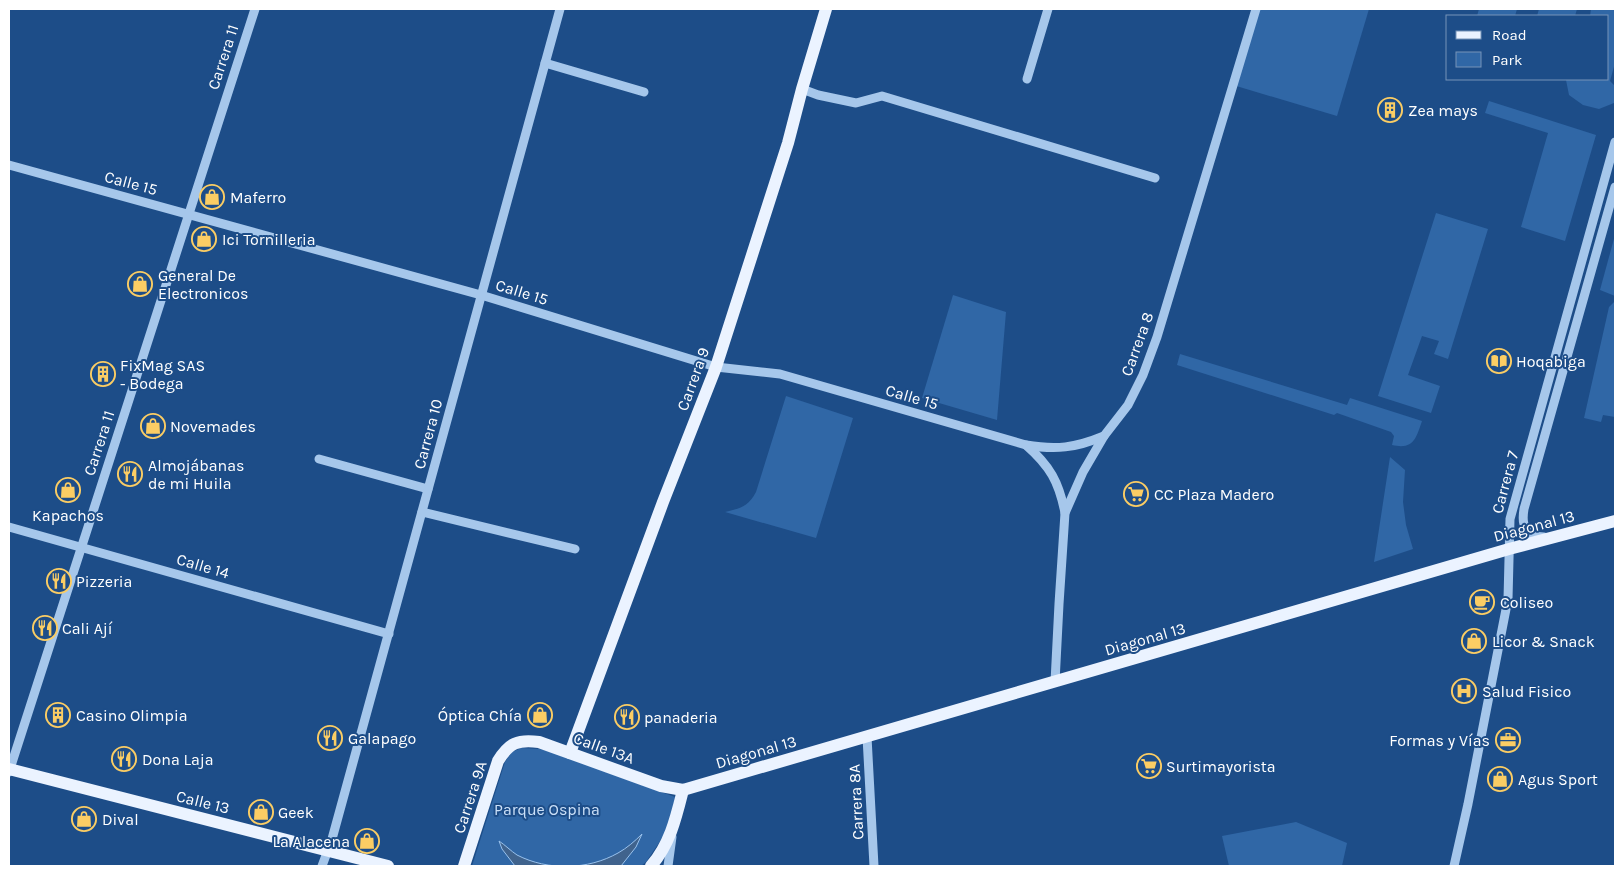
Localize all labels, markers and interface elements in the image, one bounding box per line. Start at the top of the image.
legend [1446,15,1609,80]
street label: Carrera 11 [204,22,242,92]
text: Road [1492,26,1527,44]
text: Park [1492,51,1522,69]
building icon: Zea mays [1377,97,1403,123]
place label: Zea mays [1408,101,1478,120]
street label: Calle 15 [102,167,160,199]
shop icon: Maferro [199,184,225,210]
place label: Maferro [230,188,286,207]
shop icon: Ici Tornilleria [191,226,217,252]
place label: Ici Tornilleria [222,230,316,249]
place label: General De Electronicos [158,266,248,303]
shop icon: General De Electronicos [127,271,153,297]
street label: Calle 15 [493,275,551,309]
street label: Carrera 8 [1117,309,1157,379]
street label: Carrera 9 [673,345,713,413]
library icon: Hoqabiga [1486,348,1512,374]
place label: Hoqabiga [1516,352,1586,371]
place label: FixMag SAS - Bodega [120,356,205,393]
building icon: FixMag SAS - Bodega [90,361,116,387]
street label: Calle 15 [883,380,941,414]
street label: Carrera 10 [410,397,446,471]
street label: Carrera 11 [80,408,118,478]
shop icon: Novemades [140,413,166,439]
place label: Novemades [170,417,256,436]
street label: Carrera 7 [1488,448,1523,516]
place label: Almojábanas de mi Huila [148,456,244,493]
restaurant icon: Almojábanas de mi Huila [117,461,143,487]
shop icon: Kapachos [55,477,81,503]
supermarket icon: CC Plaza Madero [1123,481,1149,507]
place label: CC Plaza Madero [1154,485,1274,504]
place label: Kapachos [32,506,104,525]
street label: Diagonal 13 [1491,506,1577,546]
street label: Calle 14 [175,549,232,583]
restaurant icon: Pizzeria [46,568,72,594]
place label: Pizzeria [76,572,132,591]
cafe icon: Coliseo [1469,589,1495,615]
place label: Coliseo [1500,593,1553,612]
restaurant icon: Cali Ají [32,615,58,641]
street label: Diagonal 13 [1102,618,1188,660]
place label: Cali Ají [62,619,113,638]
shop icon: Licor & Snack [1461,628,1487,654]
place label: Licor & Snack [1492,632,1595,651]
hospital icon: Salud Fisico [1451,678,1477,704]
place label: Salud Fisico [1482,682,1571,701]
building icon: Casino Olimpia [45,702,71,728]
shop icon: Óptica Chía [527,702,553,728]
restaurant icon: panaderia [614,704,640,730]
place label: Casino Olimpia [76,706,187,725]
place label: Óptica Chía [438,706,522,725]
place label: panaderia [644,708,718,727]
restaurant icon: Galapago [317,725,343,751]
office icon: Formas y Vías [1495,727,1521,753]
street label: Calle 13A [571,728,637,768]
place label: Galapago [348,729,416,748]
street label: Diagonal 13 [713,731,799,773]
place label: Formas y Vías [1389,731,1490,750]
restaurant icon: Dona Laja [111,746,137,772]
place label: Dona Laja [142,750,214,769]
supermarket icon: Surtimayorista [1136,753,1162,779]
place label: Surtimayorista [1166,757,1276,776]
street label: Carrera 9A [449,758,491,836]
street label: Carrera 8A [845,764,867,840]
shop icon: Agus Sport [1487,766,1513,792]
place label: Agus Sport [1518,770,1598,789]
street label: Calle 13 [174,786,232,818]
shop icon: Geek [248,799,274,825]
park label: Parque Ospina [494,800,600,819]
place label: Geek [278,803,314,822]
shop icon: Dival [71,806,97,832]
place label: Dival [102,810,139,829]
shop icon: La Alacena [354,828,380,854]
place label: La Alacena [272,832,350,851]

